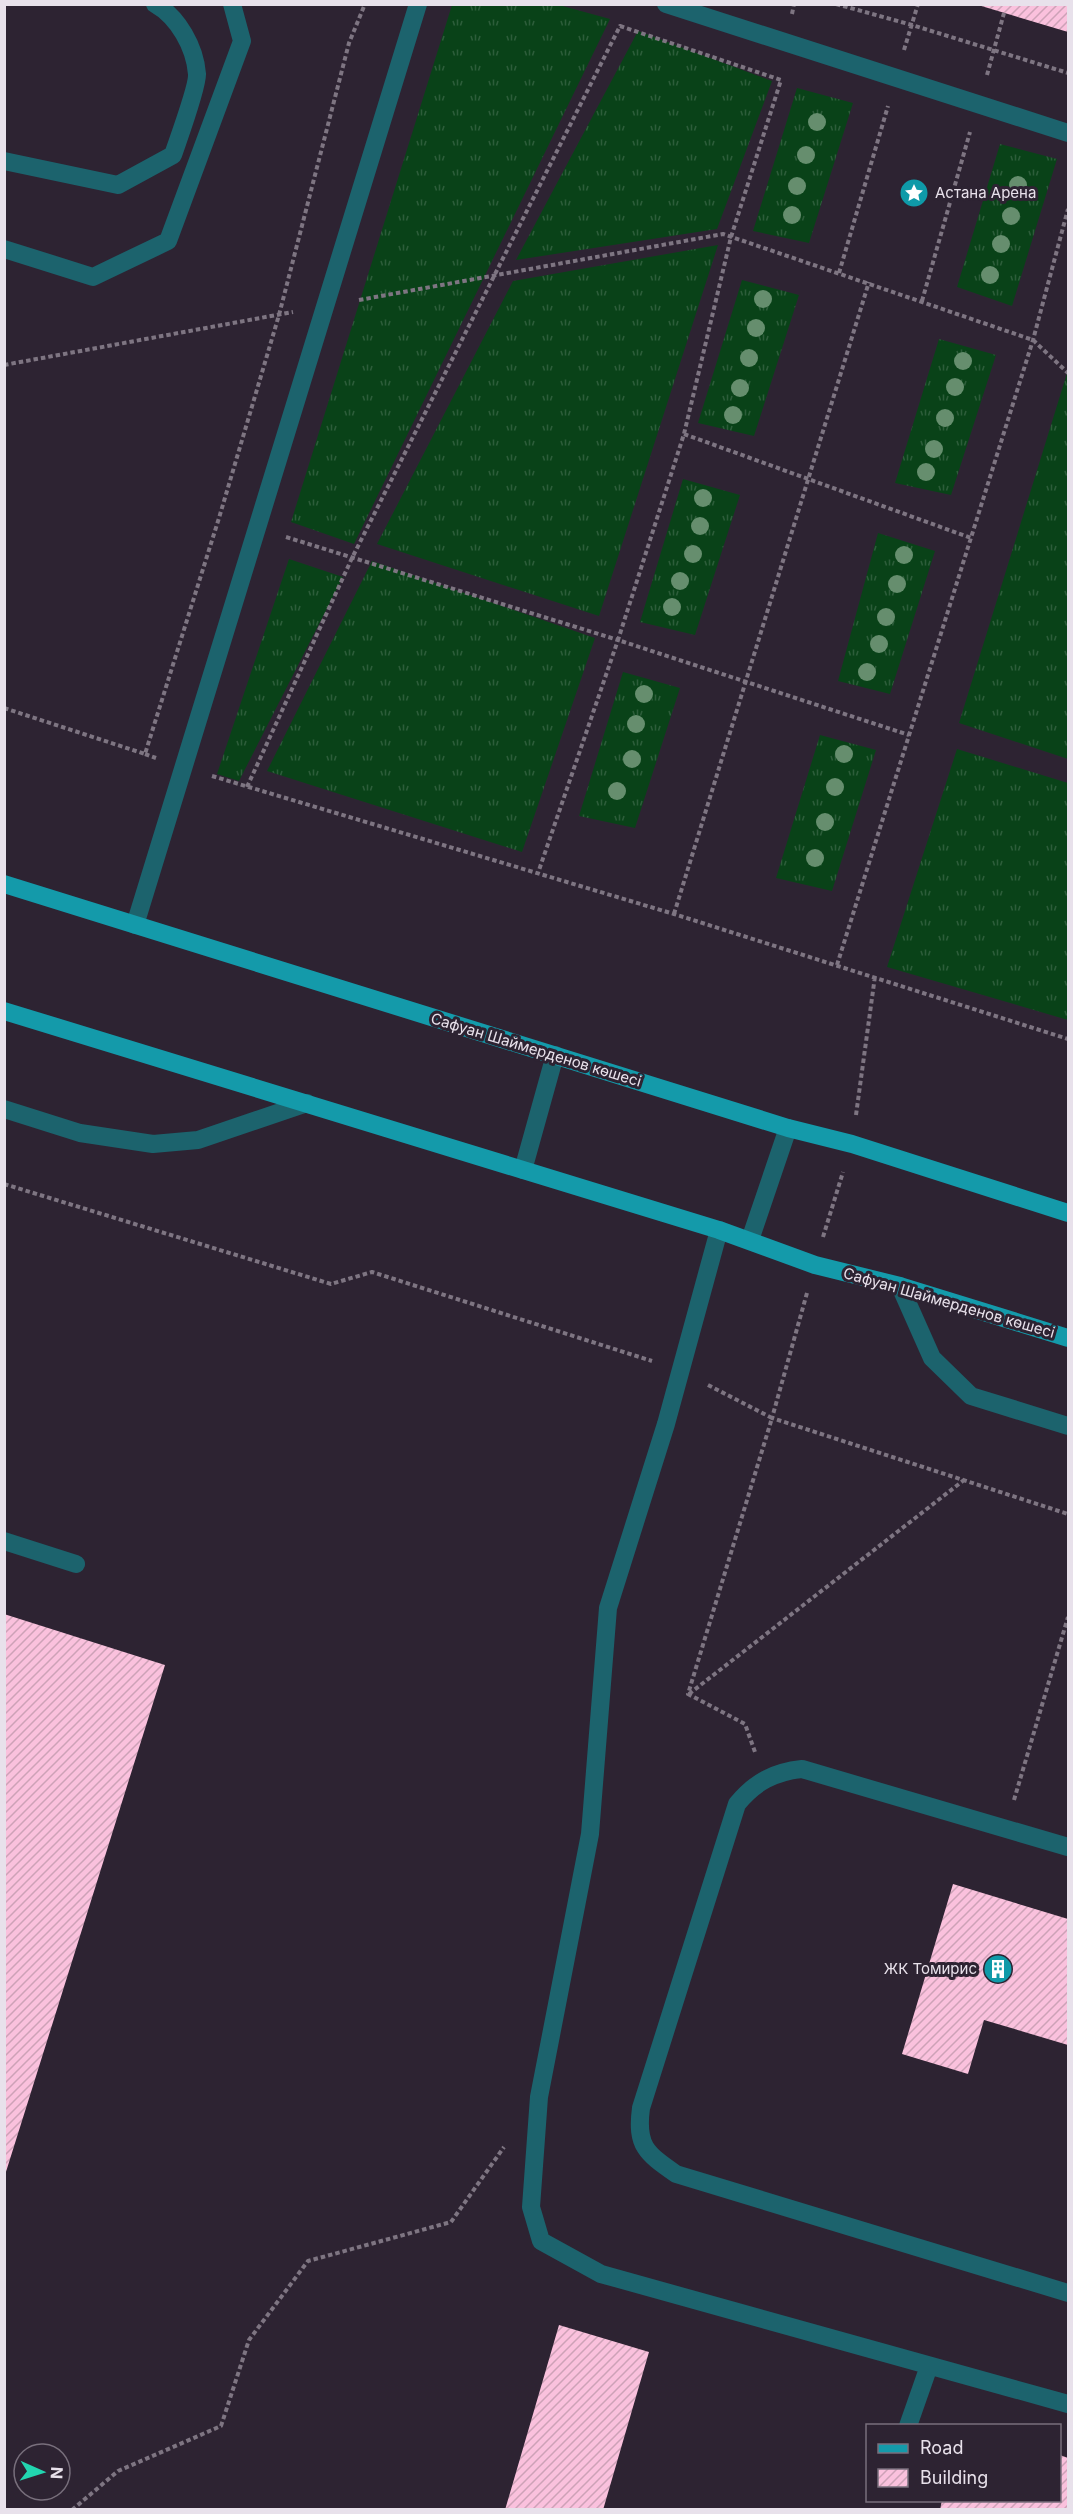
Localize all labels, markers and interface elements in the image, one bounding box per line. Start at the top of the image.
place icon: Астана Арена [898,177,930,209]
place label: Астана Арена [935,183,1036,202]
street label: Сафуан Шаймерденов көшесі [429,1008,644,1091]
street label: Сафуан Шаймерденов көшесі [841,1263,1057,1342]
building icon: ЖК Томирис [982,1953,1014,1985]
place label: ЖК Томирис [884,1959,977,1978]
legend [866,2424,1061,2502]
text: Road [920,2437,963,2458]
north arrow [12,2442,72,2502]
text: N [47,2466,67,2479]
text: Building [920,2467,988,2488]

